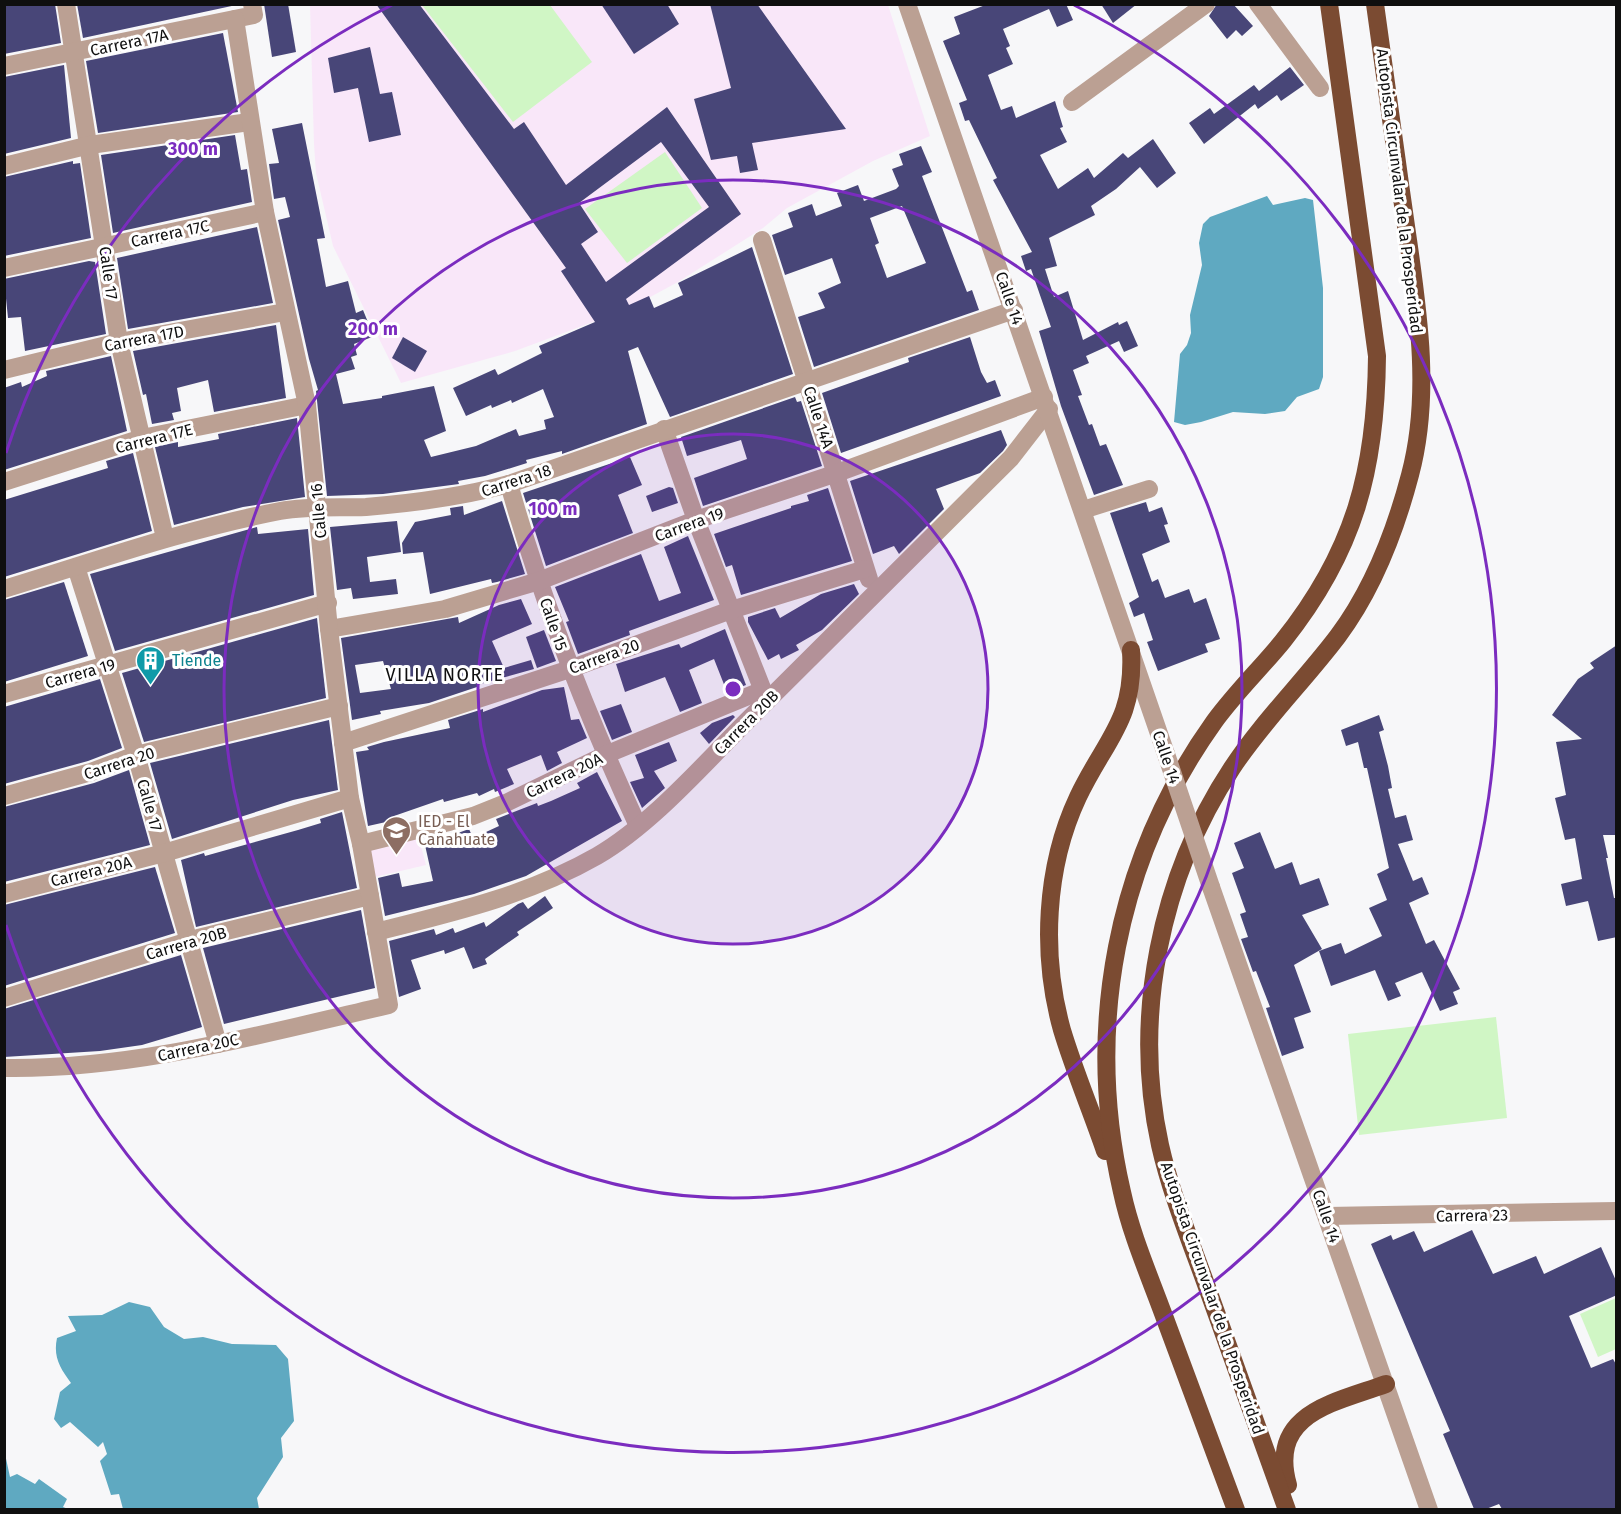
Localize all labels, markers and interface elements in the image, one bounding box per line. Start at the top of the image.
street label: Carrera 17A [88,25,171,60]
street label: Autopista Circunvalar de la Prosperidad [1373,48,1426,335]
text: 300 m [167,138,218,160]
street label: Carrera 17C [129,216,211,251]
street label: Calle 17 [95,245,122,301]
street label: Calle 14 [992,269,1028,328]
text: 200 m [348,318,398,340]
street label: Carrera 17D [103,321,186,356]
street label: Calle 14A [800,384,838,451]
street label: Carrera 17E [113,420,195,457]
street label: Carrera 18 [479,460,554,501]
street label: Calle 16 [307,483,330,539]
text: 100 m [529,498,577,520]
street label: Carrera 19 [652,503,726,546]
street label: Calle 15 [536,595,571,653]
street label: Carrera 20 [566,635,642,678]
building icon: Tiende [135,644,167,686]
place label: Tiende [172,651,221,670]
street label: Carrera 19 [43,654,117,693]
district label: VILLA NORTE [385,664,505,686]
centre of rings [723,679,743,699]
street label: Carrera 20B [710,686,783,758]
street label: Calle 14 [1149,728,1185,787]
street label: Carrera 20 [81,743,157,784]
street label: Carrera 20A [523,748,606,802]
street label: Calle 17 [133,777,166,834]
place label: IED - El Cañahuate [418,812,495,849]
school or university icon: IED - El Cañahuate [381,814,413,856]
street label: Carrera 20A [49,852,134,891]
street label: Carrera 20B [144,923,229,964]
street label: Carrera 20C [156,1030,240,1065]
street label: Autopista Circunvalar de la Prosperidad [1157,1159,1268,1437]
street label: Calle 14 [1309,1187,1345,1246]
street label: Carrera 23 [1436,1205,1508,1226]

